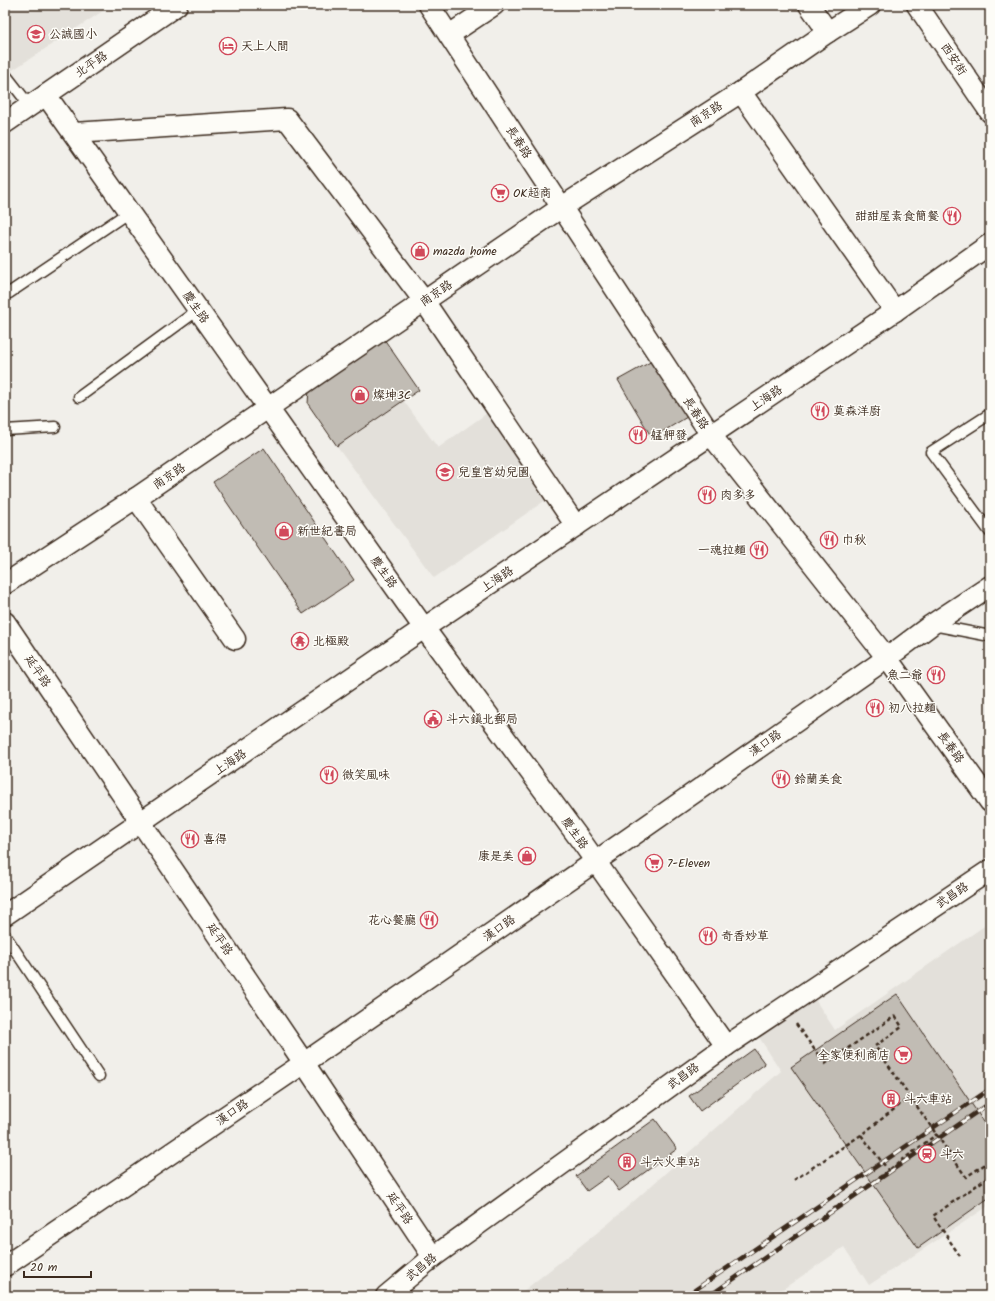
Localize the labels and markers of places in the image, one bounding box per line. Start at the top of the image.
school or university icon: 公誠國小 [26,24,46,44]
place label: 公誠國小 [49,25,97,44]
hotel icon: 天上人間 [218,36,238,56]
place label: 天上人間 [241,37,289,56]
supermarket icon: OK超商 [490,183,510,203]
place label: OK超商 [513,184,551,203]
restaurant icon: 甜甜屋素食簡餐 [942,206,962,226]
place label: 甜甜屋素食簡餐 [855,207,939,226]
shop icon: mazda home [410,241,430,261]
place label: mazda home [433,242,497,261]
shop icon: 燦坤3C [350,385,370,405]
place label: 燦坤3C [373,386,411,405]
restaurant icon: 莫森洋廚 [810,401,830,421]
place label: 莫森洋廚 [833,402,881,421]
restaurant icon: 艋舺發 [628,425,648,445]
place label: 艋舺發 [650,426,687,445]
school or university icon: 兒皇宮幼兒園 [435,462,455,482]
place label: 兒皇宮幼兒園 [458,463,530,482]
restaurant icon: 肉多多 [697,485,717,505]
place label: 肉多多 [720,486,756,505]
shop icon: 新世紀書局 [274,521,294,541]
place label: 新世紀書局 [297,522,357,541]
restaurant icon: 巾秋 [819,530,839,550]
place label: 巾秋 [842,531,866,550]
restaurant icon: 一魂拉麵 [749,540,769,560]
place label: 一魂拉麵 [698,541,746,560]
temple icon: 北極殿 [290,631,310,651]
place label: 北極殿 [313,632,349,651]
restaurant icon: 魚二爺 [926,665,946,685]
place label: 魚二爺 [887,666,923,685]
restaurant icon: 初八拉麵 [865,698,885,718]
place label: 初八拉麵 [888,699,936,718]
public building icon: 斗六鎮北郵局 [423,709,443,729]
place label: 斗六鎮北郵局 [446,710,518,729]
restaurant icon: 微笑風味 [319,765,339,785]
place label: 微笑風味 [342,766,390,785]
restaurant icon: 鈴蘭美食 [771,769,791,789]
place label: 鈴蘭美食 [794,770,842,789]
restaurant icon: 喜得 [180,829,200,849]
place label: 喜得 [203,830,227,849]
shop icon: 康是美 [517,846,537,866]
place label: 康是美 [478,847,514,866]
supermarket icon: 7-Eleven [644,853,664,873]
place label: 7-Eleven [667,854,710,873]
restaurant icon: 花心餐廳 [419,910,439,930]
place label: 花心餐廳 [368,911,416,930]
restaurant icon: 奇香妙草 [698,926,718,946]
place label: 奇香妙草 [721,927,769,946]
supermarket icon: 全家便利商店 [893,1045,913,1065]
place label: 全家便利商店 [818,1046,890,1065]
building icon: 斗六車站 [881,1089,901,1109]
place label: 斗六車站 [904,1090,952,1109]
station icon: 斗六 [917,1144,937,1164]
place label: 斗六 [940,1145,964,1164]
building icon: 斗六火車站 [617,1152,637,1172]
place label: 斗六火車站 [640,1153,700,1172]

